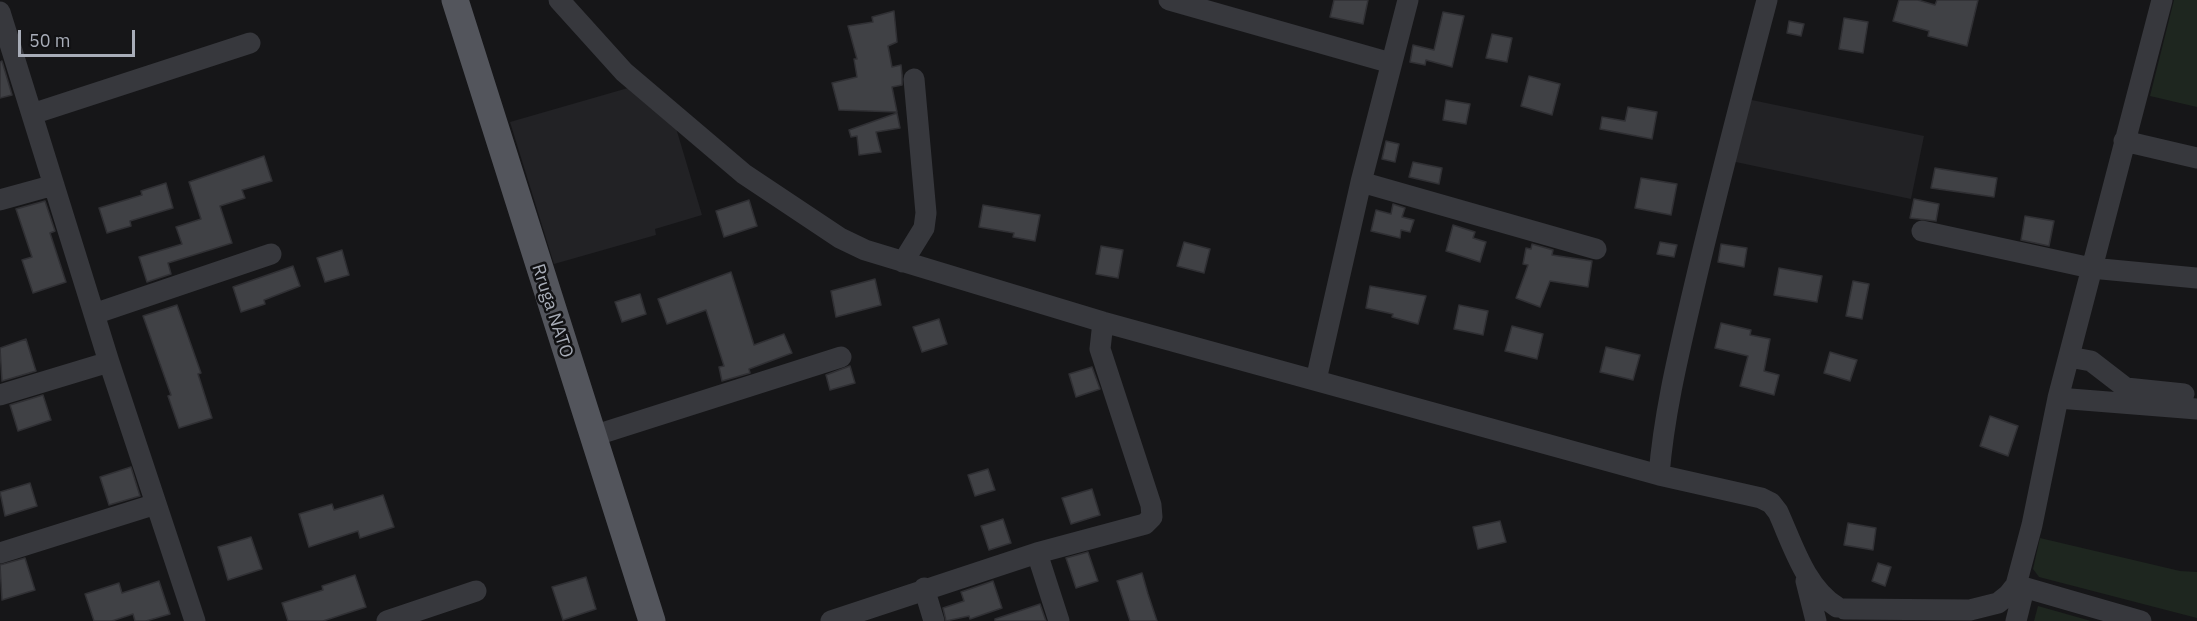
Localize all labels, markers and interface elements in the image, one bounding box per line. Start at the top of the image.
scale bar [21,18,138,56]
text: 50 m [29,29,71,52]
street label: Rruga NATO [527,261,577,361]

